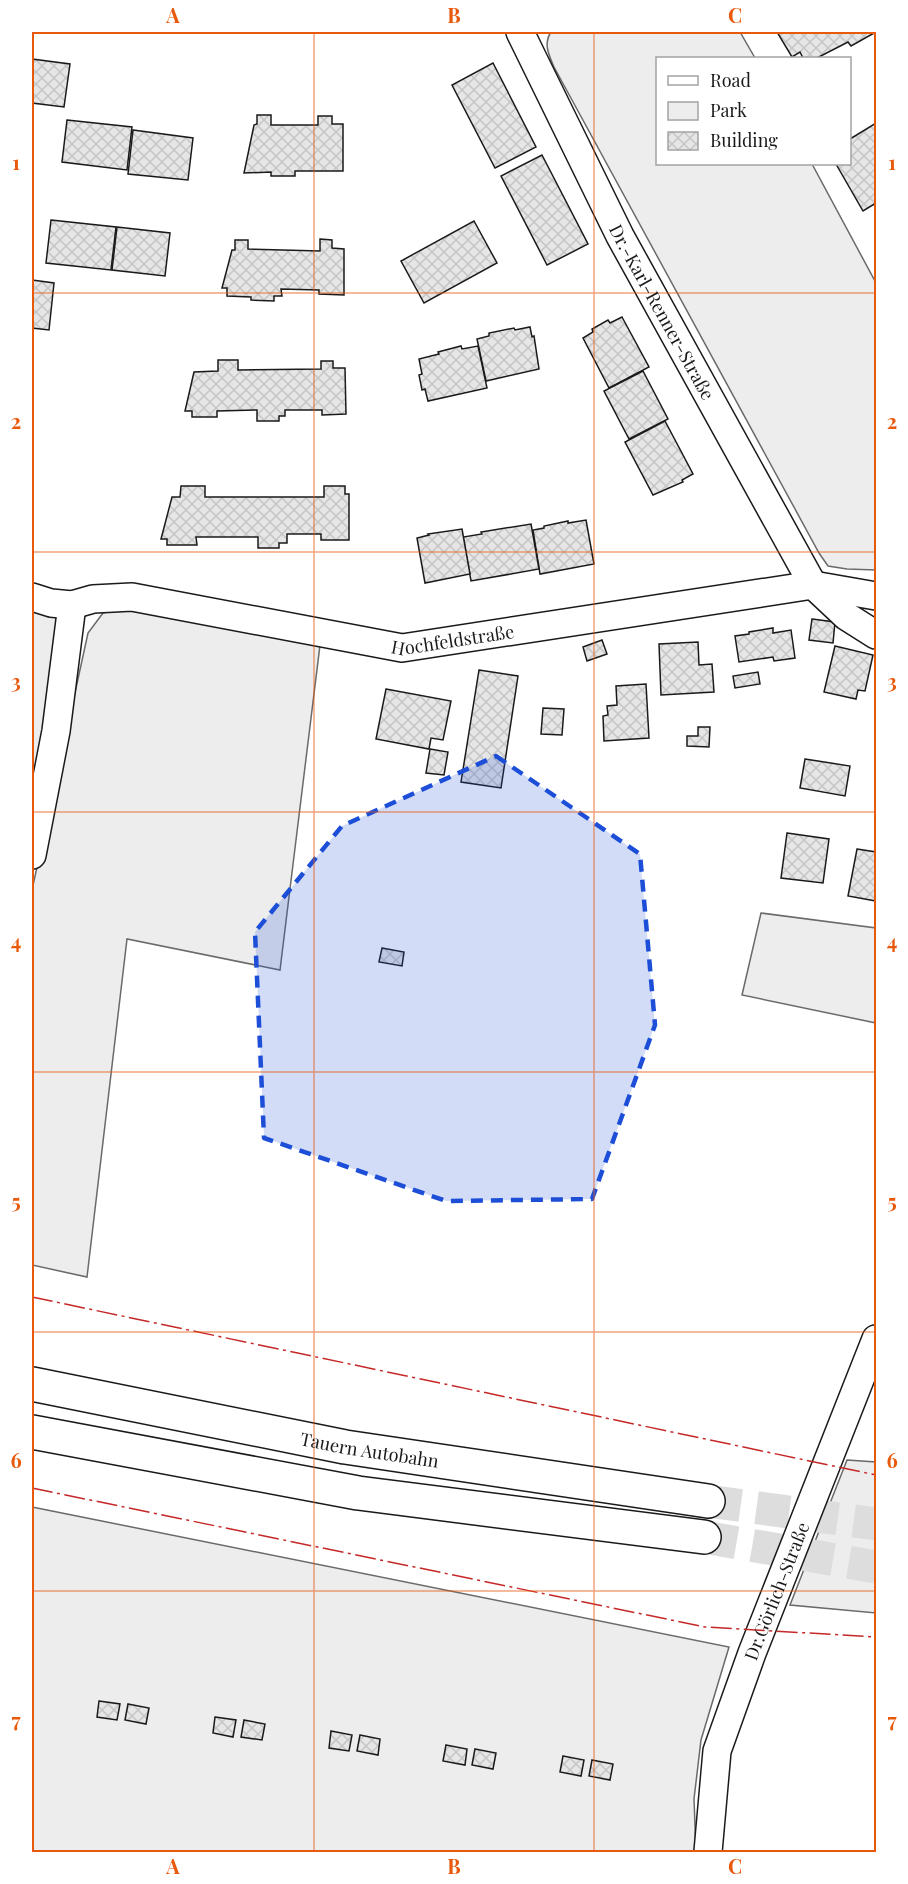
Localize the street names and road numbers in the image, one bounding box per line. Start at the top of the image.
street label: Dr.-Karl-Renner-Straße [604,220,720,404]
street label: Hochfeldstraße [389,619,516,660]
street label: Tauern Autobahn [298,1426,441,1473]
street label: Dr.Görlich-Straße [738,1519,814,1663]

